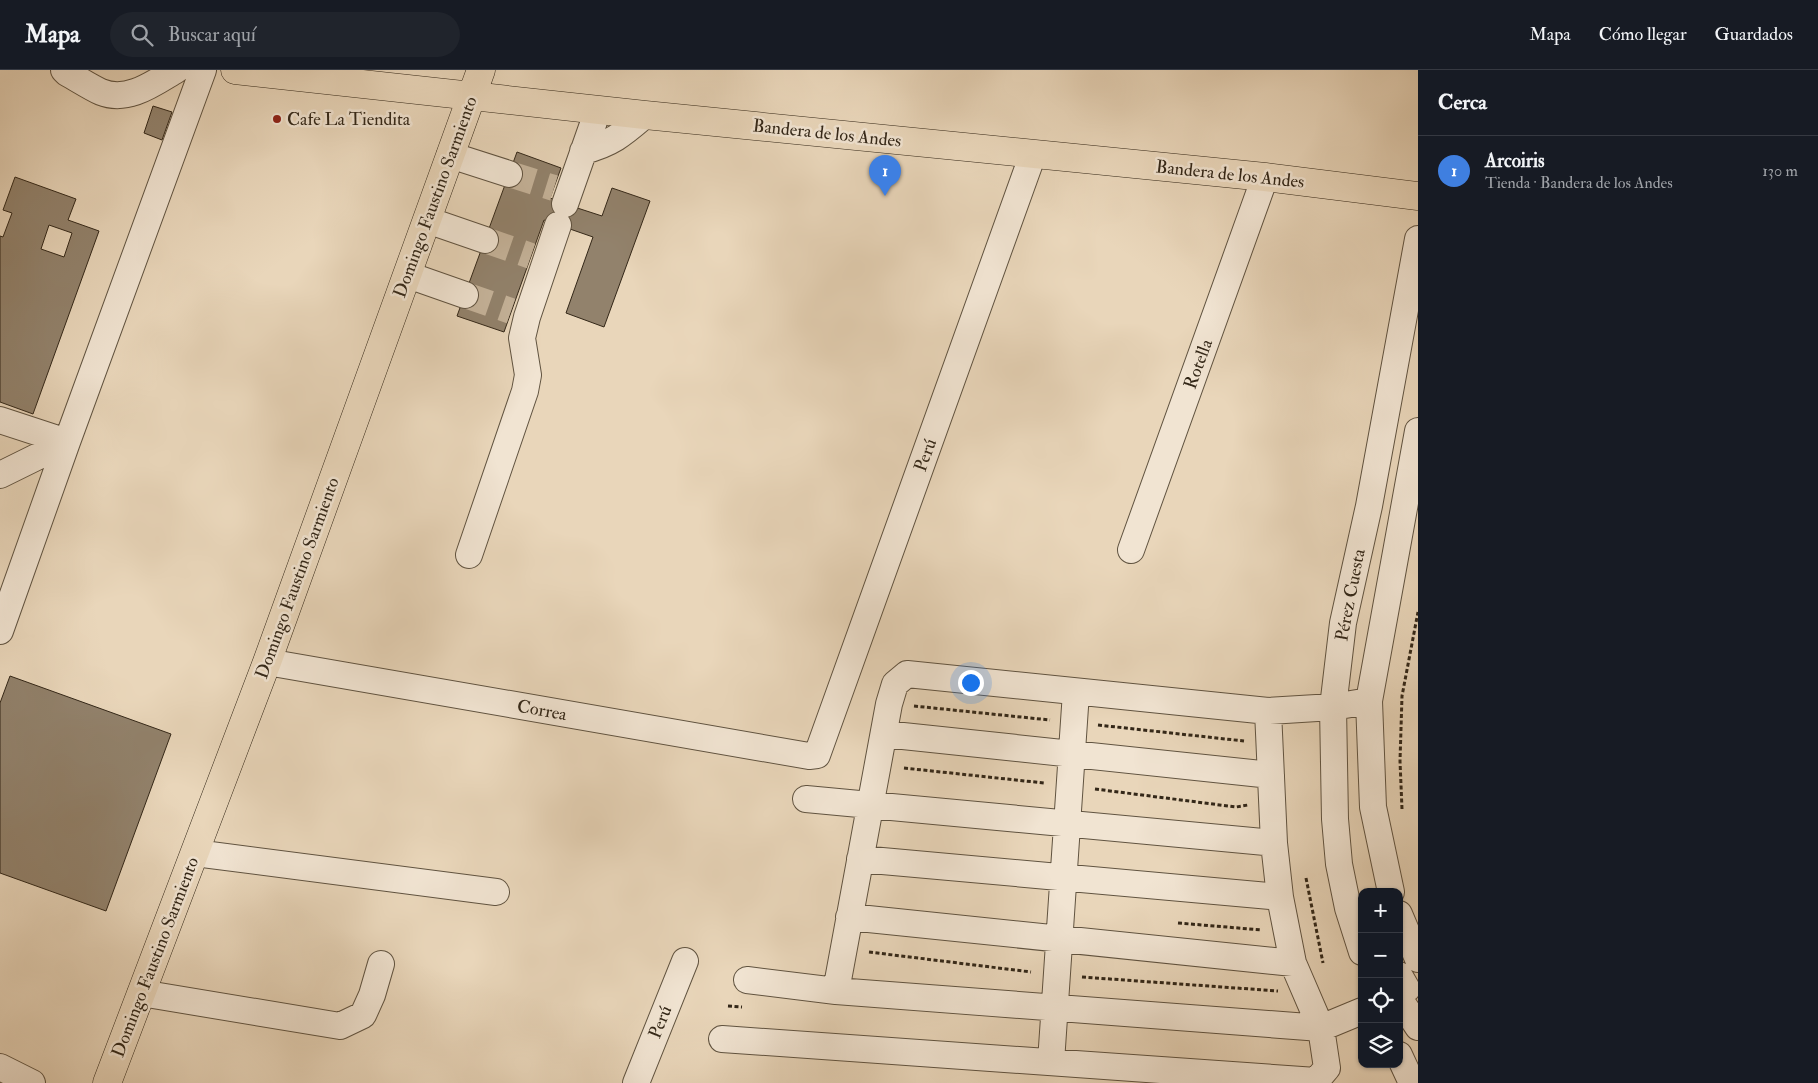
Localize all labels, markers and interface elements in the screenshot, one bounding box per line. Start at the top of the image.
search box [110,12,460,57]
text: Mapa [25,19,80,50]
icon: search [128,21,156,49]
text: Buscar aquí [168,23,256,47]
text: Mapa [1530,23,1571,46]
text: Cómo llegar [1599,23,1687,46]
text: Guardados [1715,23,1793,46]
text: Cerca [1438,89,1487,116]
street label: Domingo Faustino Sarmiento [388,93,483,301]
place label: Cafe La Tiendita [287,108,411,131]
marker: Cafe La Tiendita [271,113,283,125]
street label: Bandera de los Andes [752,114,902,153]
text: Arcoiris [1485,149,1544,173]
pin: 1 [869,155,901,196]
street label: Bandera de los Andes [1155,155,1305,194]
text: 1 [1451,161,1457,181]
text: 130 m [1762,161,1798,181]
text: Tienda · Bandera de los Andes [1485,173,1673,193]
street label: Rotella [1179,336,1218,392]
street label: Perú [909,435,942,475]
street label: Domingo Faustino Sarmiento [250,474,345,682]
street label: Pérez Cuesta [1330,546,1371,643]
your location [958,670,984,696]
street label: Correa [515,695,569,726]
street label: Domingo Faustino Sarmiento [107,854,204,1061]
map controls [1358,888,1403,1068]
button: + [1358,888,1403,933]
button: − [1358,933,1403,978]
button: locate [1358,978,1403,1023]
street label: Perú [644,1002,677,1042]
button: layers [1358,1023,1403,1068]

